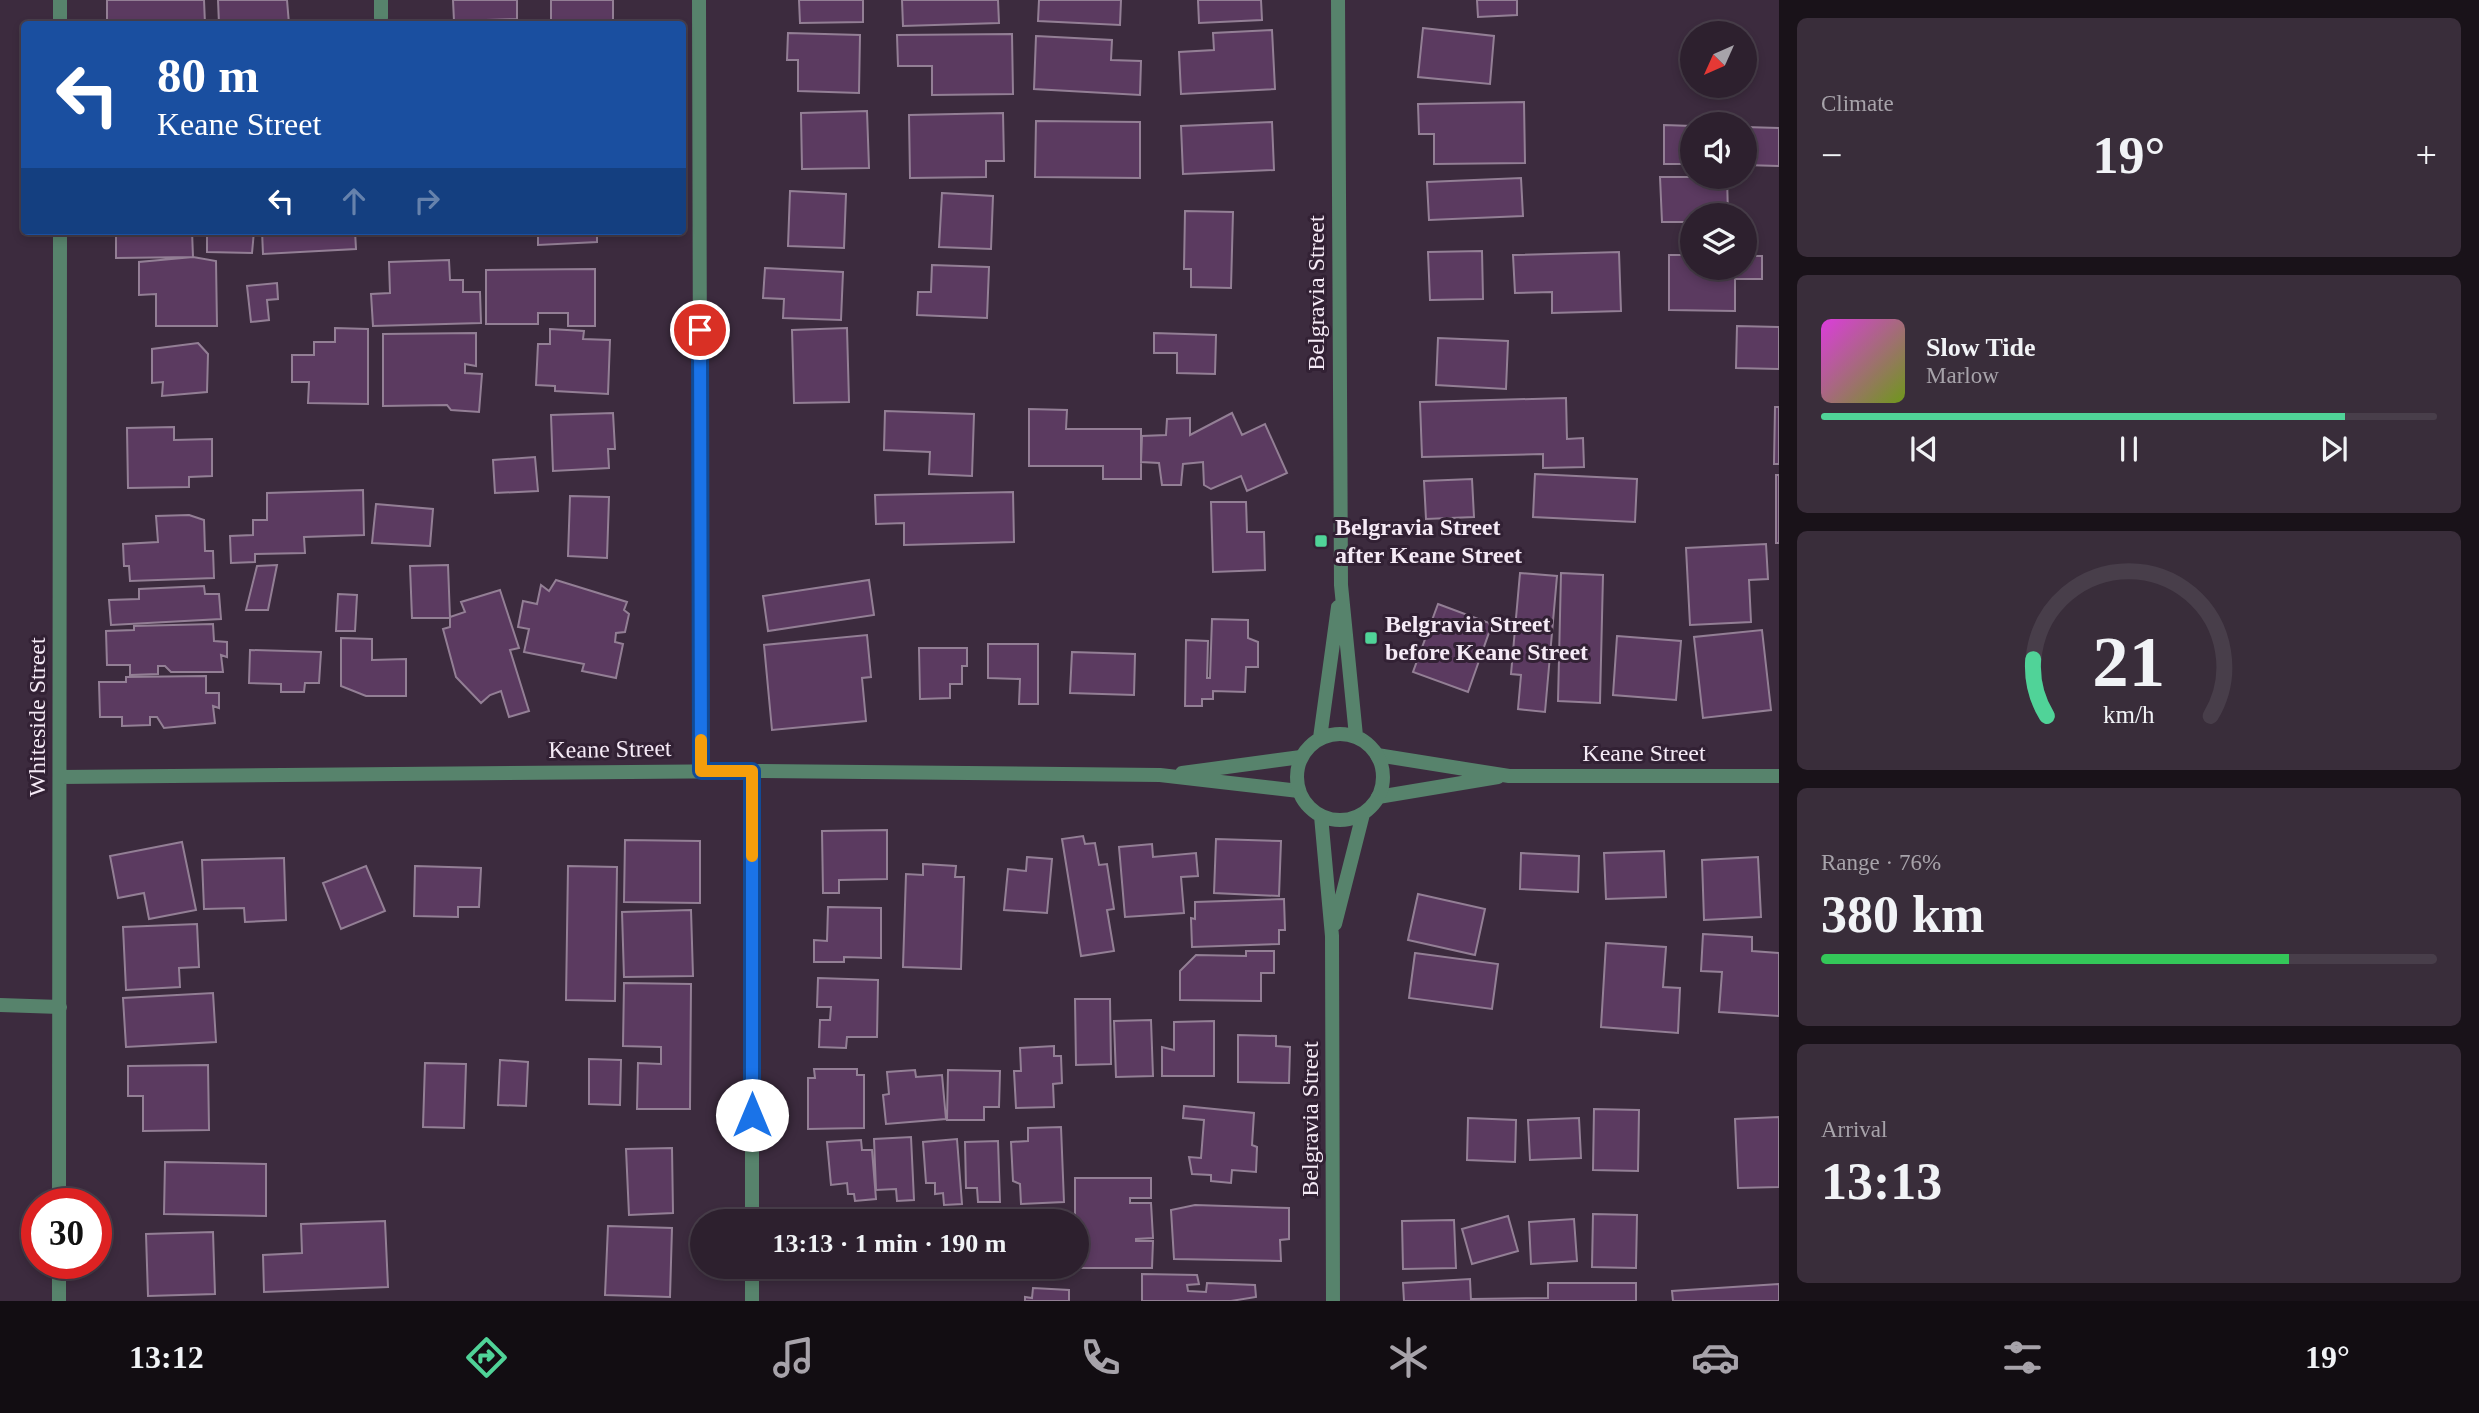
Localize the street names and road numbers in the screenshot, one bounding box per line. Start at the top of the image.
street label: Belgravia Street [1303,215,1329,371]
street label: Whiteside Street [24,637,50,797]
street label: Keane Street [548,735,672,763]
street label: Keane Street [1582,740,1706,766]
street label: Belgravia Street [1297,1041,1323,1197]

